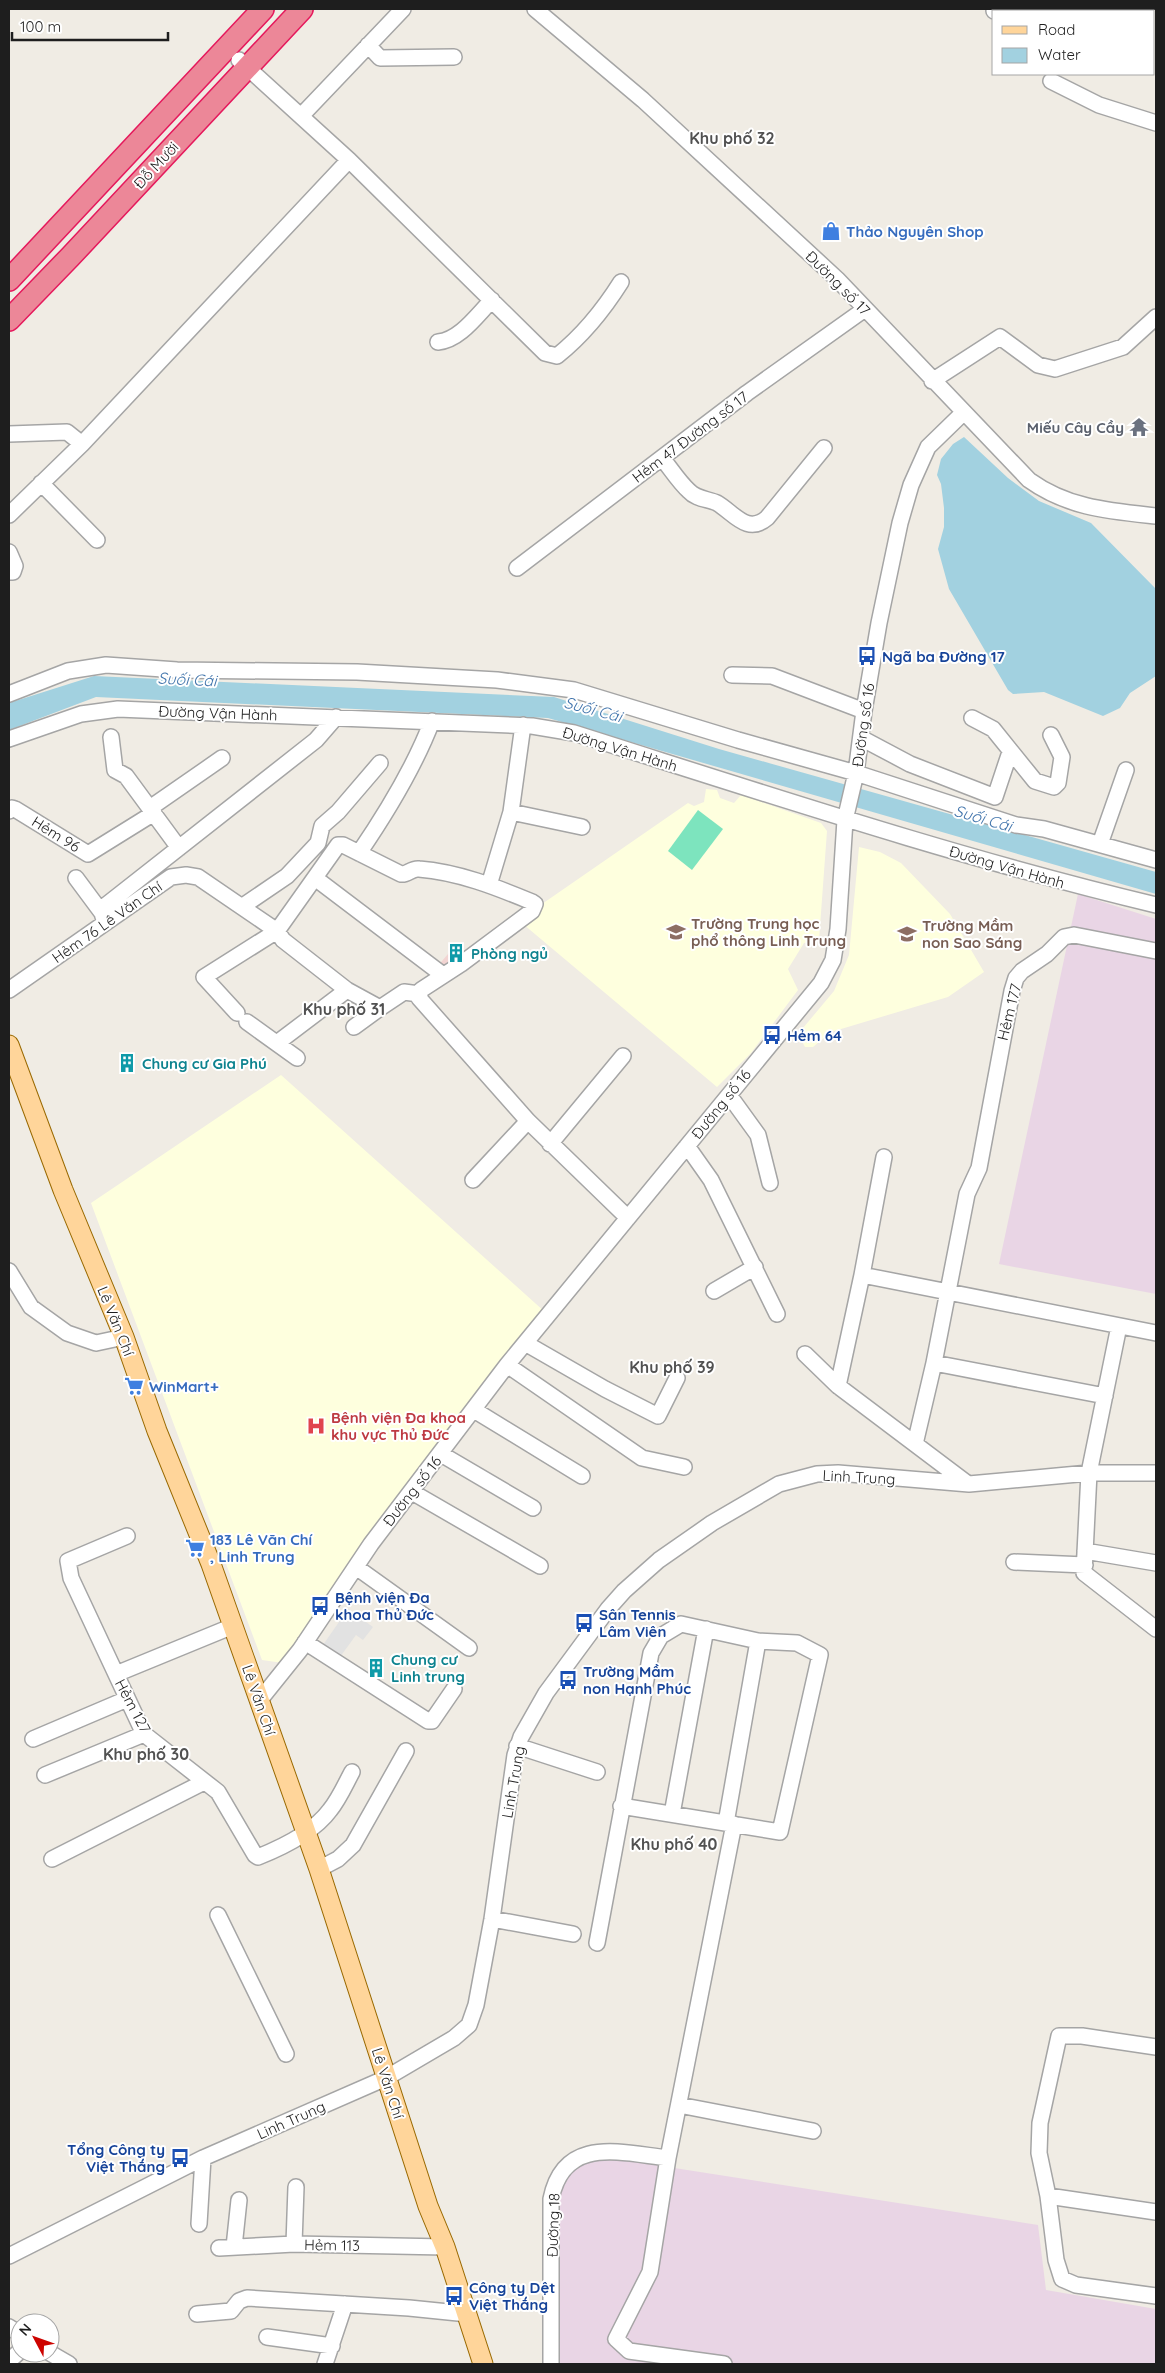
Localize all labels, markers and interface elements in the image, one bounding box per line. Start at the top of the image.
scale bar [12,10,169,42]
legend [992,10,1155,75]
text: 100 m [20,17,61,36]
text: Road [1038,20,1075,39]
text: Water [1038,45,1081,64]
district label: Khu phố 32 [689,128,775,148]
street label: Đỗ Mười [130,138,182,192]
shop icon: Thảo Nguyên Shop [820,220,842,242]
place label: Thảo Nguyên Shop [846,222,984,241]
street label: Đường số 17 [802,247,875,320]
street label: Hẻm 47 Đường số 17 [628,387,752,487]
temple icon: Miếu Cây Cầy [1128,416,1150,438]
place label: Miếu Cây Cầy [1027,418,1124,437]
bus stop icon: Ngã ba Đường 17 [856,645,878,667]
place label: Ngã ba Đường 17 [882,647,1005,666]
water label: Suối Cái [157,667,219,691]
street label: Đường số 16 [848,682,878,768]
water label: Suối Cái [562,692,626,727]
street label: Đường Vận Hành [158,701,278,725]
street label: Đường Vận Hành [560,722,680,776]
water label: Suối Cái [952,800,1016,836]
street label: Hẻm 96 [28,812,84,856]
street label: Đường Vận Hành [947,841,1067,893]
street label: Hẻm 76 Lê Văn Chí [48,876,166,967]
place label: Trường Trung học phổ thông Linh Trung [691,914,846,950]
place label: Trường Mầm non Sao Sáng [922,916,1022,952]
school or university icon: Trường Trung học phổ thông Linh Trung [665,921,687,943]
school or university icon: Trường Mầm non Sao Sáng [896,923,918,945]
building icon: Phòng ngủ [445,942,467,964]
place label: Phòng ngủ [471,944,548,963]
street label: Hẻm 177 [993,981,1025,1042]
district label: Khu phố 31 [303,999,385,1019]
bus stop icon: Hẻm 64 [761,1024,783,1046]
place label: Hẻm 64 [787,1026,842,1045]
building icon: Chung cư Gia Phú [116,1052,138,1074]
place label: Chung cư Gia Phú [142,1054,267,1073]
street label: Đường số 16 [687,1065,755,1143]
street label: Lê Văn Chí [93,1283,139,1359]
district label: Khu phố 39 [629,1357,715,1377]
supermarket icon: WinMart+ [123,1375,145,1397]
place label: WinMart+ [149,1377,219,1396]
place label: Bệnh viện Đa khoa khu vực Thủ Đức [331,1408,466,1444]
hospital icon: Bệnh viện Đa khoa khu vực Thủ Đức [305,1415,327,1437]
street label: Đường số 16 [379,1452,445,1530]
street label: Linh Trung [822,1466,896,1488]
place label: 183 Lê Văn Chí , Linh Trung [210,1530,313,1566]
supermarket icon: 183 Lê Văn Chí , Linh Trung [184,1537,206,1559]
place label: Bệnh viện Đa khoa Thủ Đức [335,1588,434,1624]
bus stop icon: Bệnh viện Đa khoa Thủ Đức [309,1595,331,1617]
place label: Sân Tennis Lâm Viên [599,1605,676,1641]
bus stop icon: Sân Tennis Lâm Viên [573,1612,595,1634]
place label: Chung cư Linh trung [391,1650,465,1686]
building icon: Chung cư Linh trung [365,1657,387,1679]
street label: Lê Văn Chí [238,1662,280,1739]
place label: Trường Mầm non Hạnh Phúc [583,1662,691,1698]
bus stop icon: Trường Mầm non Hạnh Phúc [557,1669,579,1691]
street label: Hẻm 127 [111,1676,155,1736]
district label: Khu phố 30 [103,1744,189,1764]
street label: Linh Trung [497,1744,529,1820]
district label: Khu phố 40 [631,1834,718,1854]
street label: Lê Văn Chí [368,2045,409,2122]
street label: Linh Trung [254,2096,328,2144]
place label: Tổng Công ty Việt Thắng [67,2140,165,2176]
bus stop icon: Tổng Công ty Việt Thắng [169,2147,191,2169]
street label: Đường 18 [542,2193,564,2257]
street label: Hẻm 113 [304,2235,360,2255]
place label: Công ty Dệt Việt Thắng [469,2278,555,2314]
bus stop icon: Công ty Dệt Việt Thắng [443,2285,465,2307]
north arrow [10,2313,60,2363]
text: N [15,2320,35,2339]

